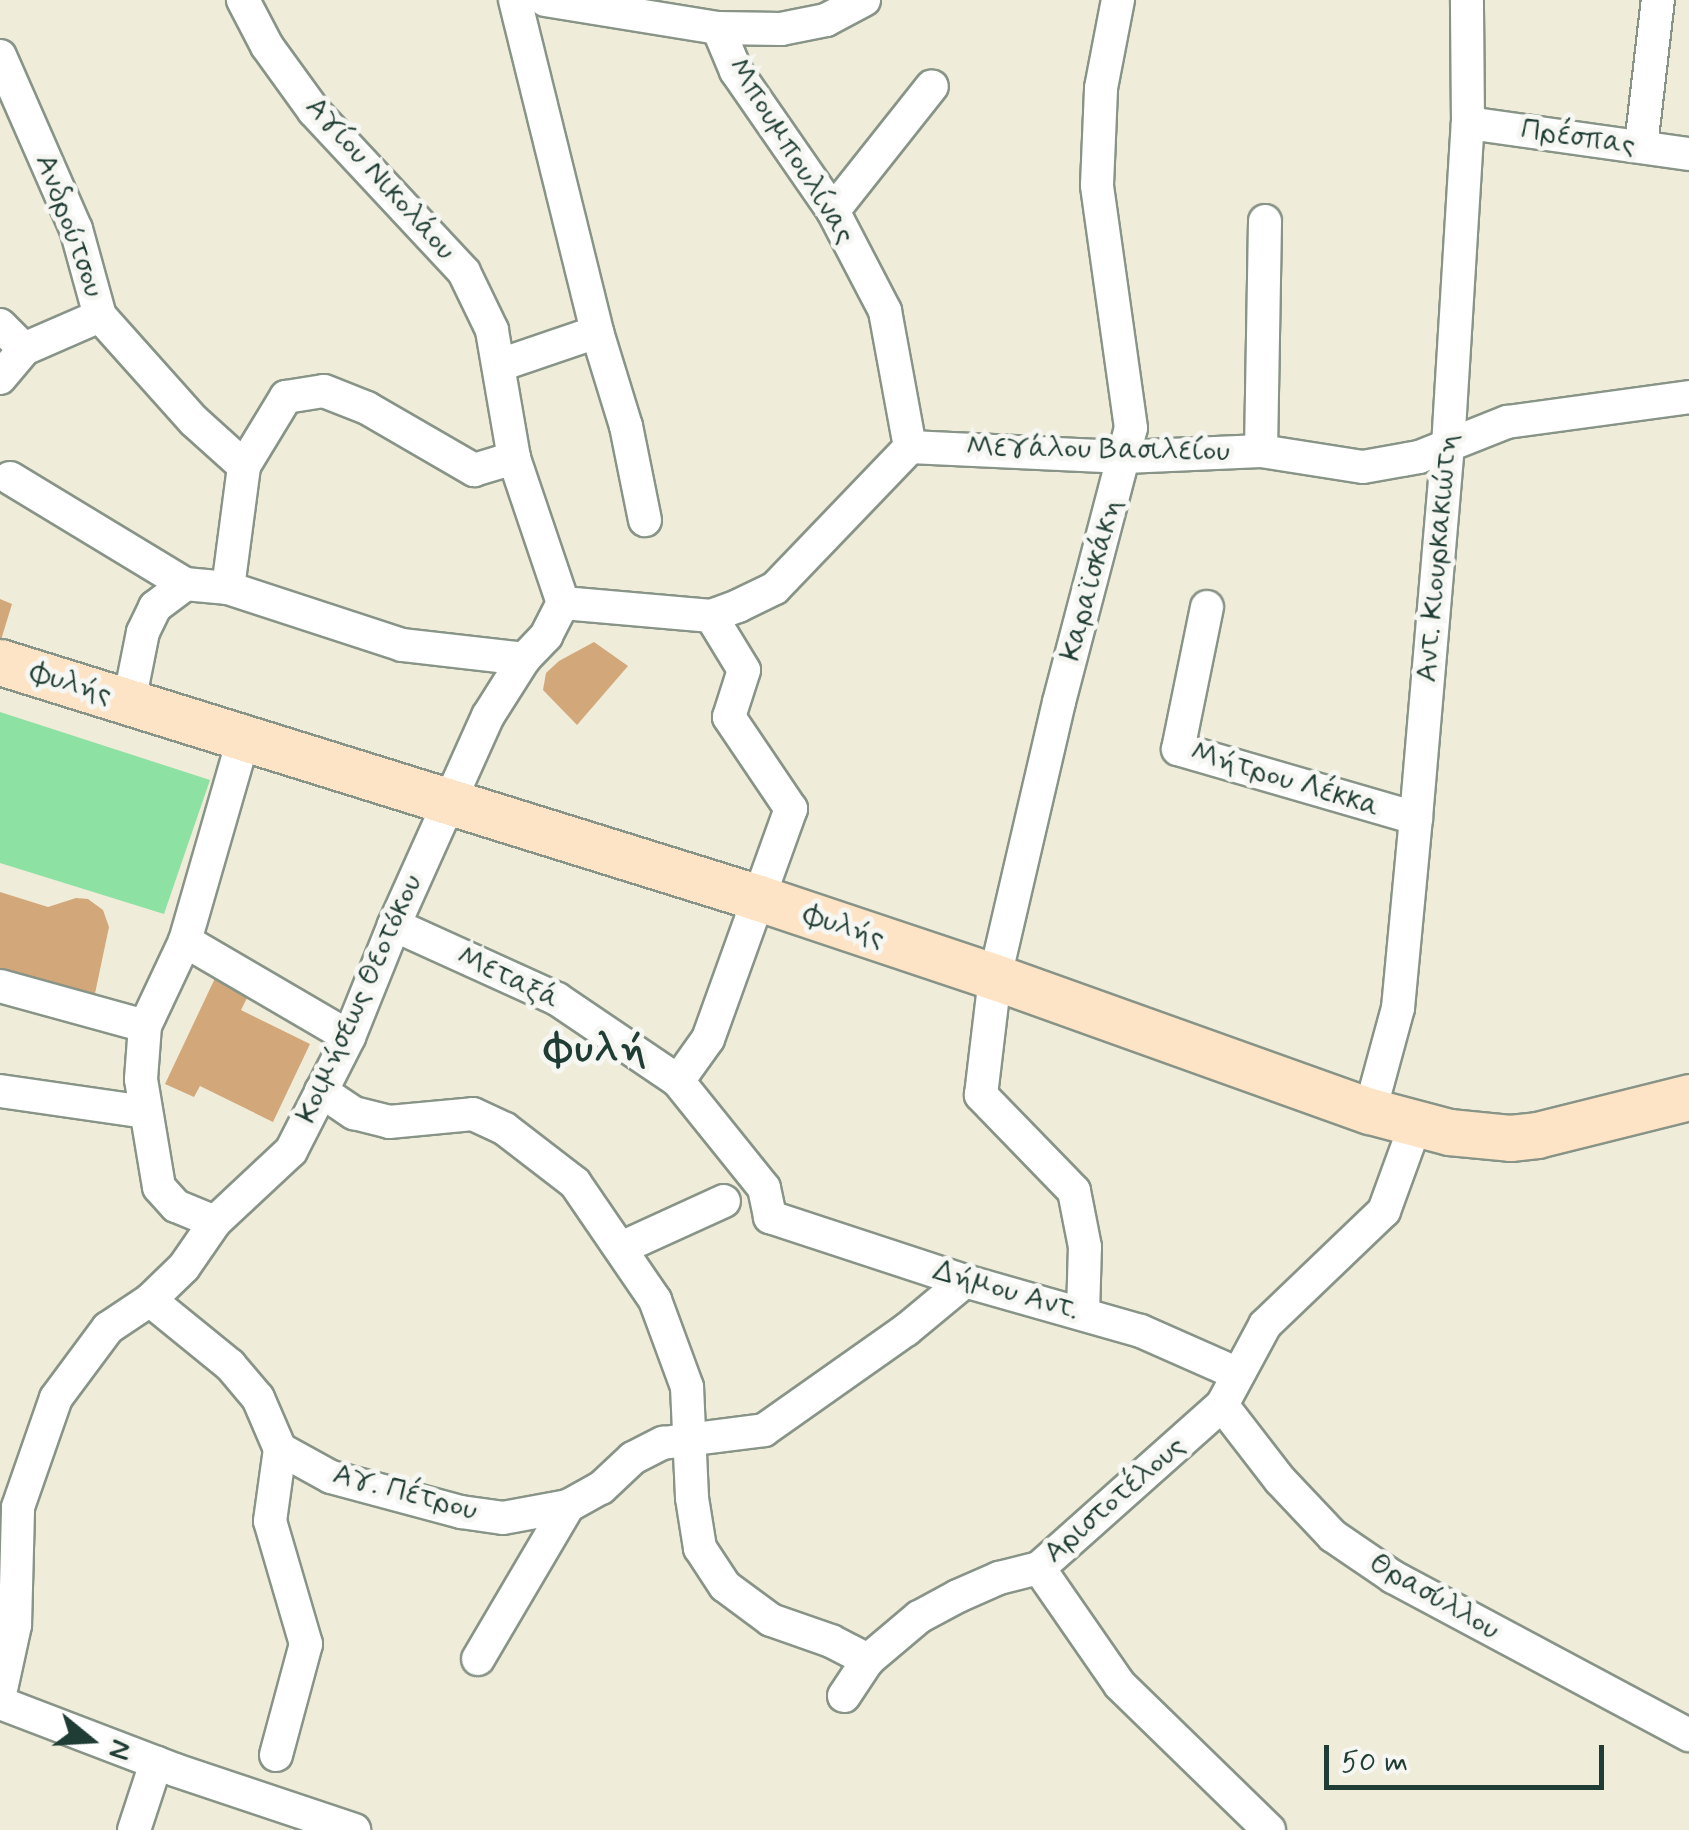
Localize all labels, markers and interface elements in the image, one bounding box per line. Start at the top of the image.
street label: Μπουμπουλίνας [719,51,863,251]
street label: Αγίου Νικολάου [297,90,463,268]
street label: Πρέσπας [1519,112,1637,164]
street label: Ανδρούτσου [26,150,112,302]
street label: Μεγάλου Βασιλείου [966,430,1230,470]
street label: Αντ. Κιουρκακιώτη [1409,432,1467,684]
street label: Καραϊσκάκη [1053,495,1131,665]
street label: Φυλής [26,655,116,713]
street label: Μήτρου Λέκκα [1186,734,1384,826]
street label: Κοιμήσεως Θεοτόκου [289,869,431,1129]
street label: Φυλής [799,897,889,957]
street label: Μεταξά [451,939,565,1017]
district label: Φυλή [545,1026,649,1074]
street label: Δήμου Αντ. [929,1253,1083,1329]
street label: Αριστοτέλους [1037,1429,1193,1571]
street label: Αγ. Πέτρου [329,1456,481,1530]
street label: Θρασύλλου [1362,1545,1506,1649]
north arrow [40,1690,140,1790]
scale bar [1329,1725,1609,1787]
text: N [99,1735,139,1764]
text: 50 m [1341,1743,1408,1782]

